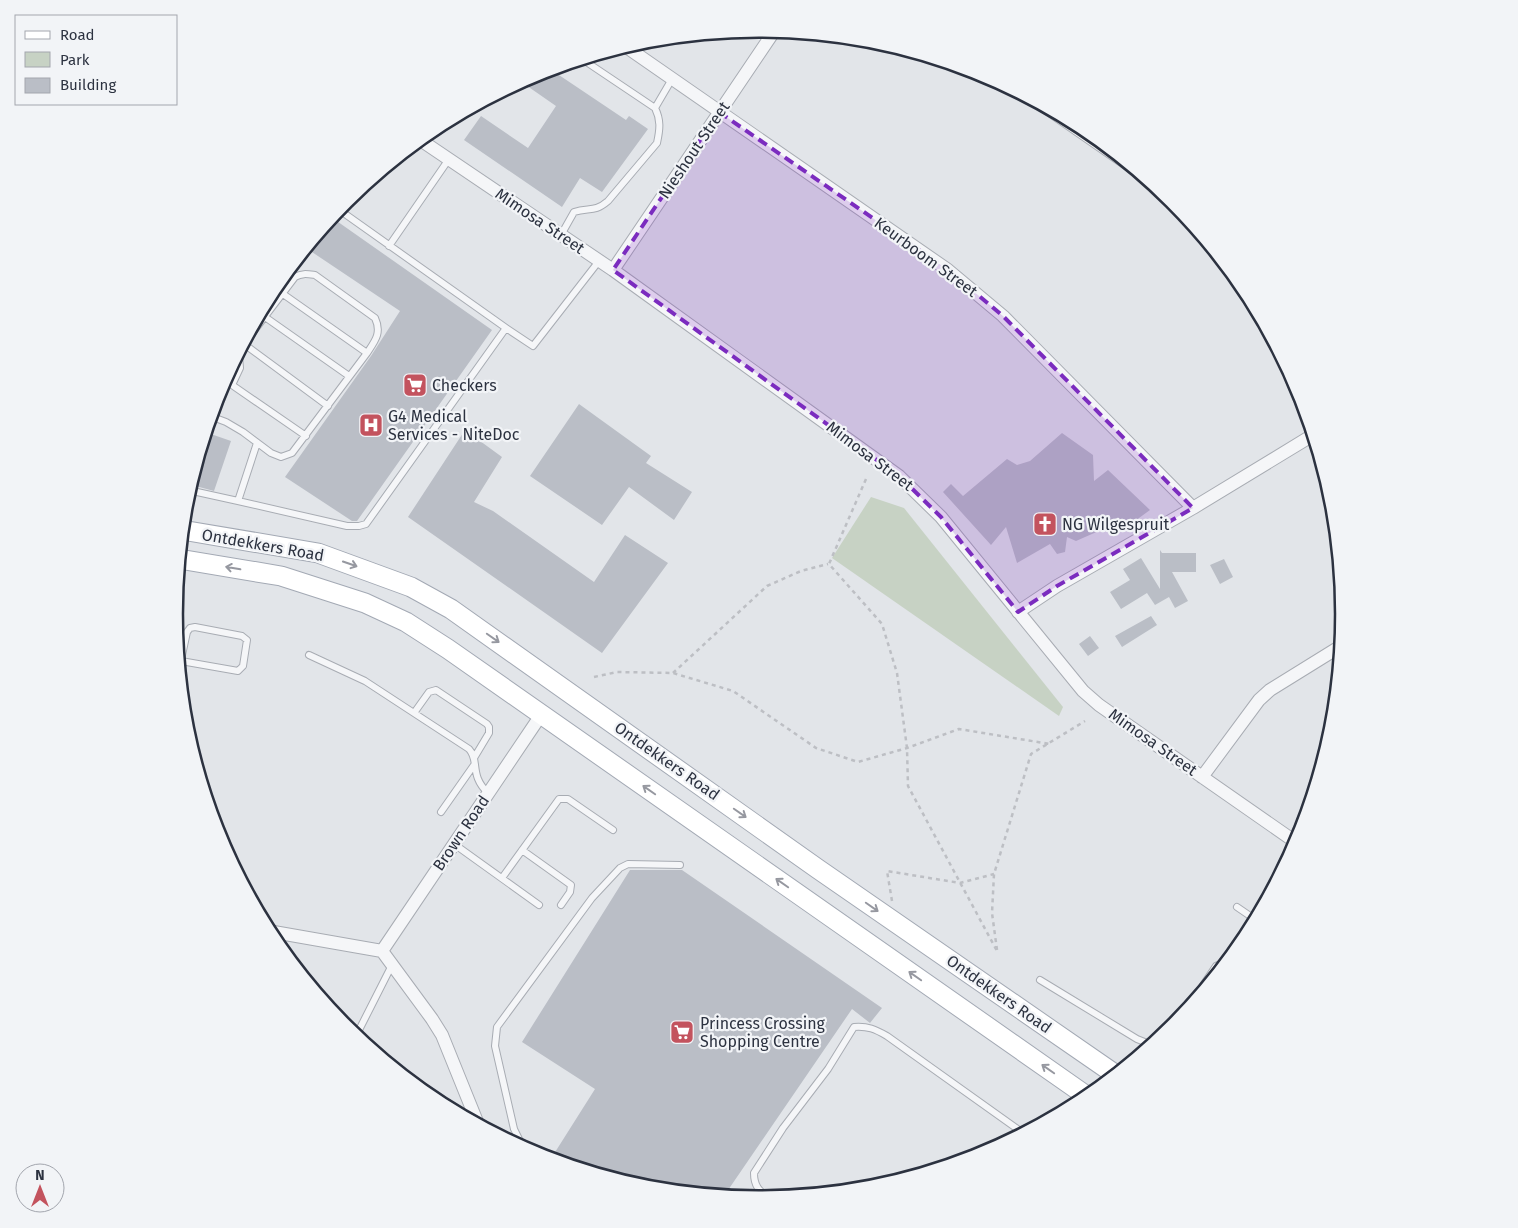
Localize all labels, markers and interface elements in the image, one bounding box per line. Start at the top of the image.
legend [15,15,178,105]
text: Road [60,26,95,44]
text: Park [60,51,90,69]
text: Building [60,76,116,94]
street label: Nieshout Street [655,98,734,202]
street label: Mimosa Street [492,184,588,258]
street label: Keurboom Street [871,213,982,301]
supermarket icon: Checkers [402,372,428,398]
place label: Checkers [432,376,497,395]
place label: G4 Medical Services - NiteDoc [388,407,520,444]
hospital icon: G4 Medical Services - NiteDoc [358,412,384,438]
street label: Mimosa Street [823,417,917,495]
church icon: NG Wilgespruit [1032,511,1058,537]
place label: NG Wilgespruit [1062,515,1169,534]
street label: Ontdekkers Road [200,525,326,565]
one-way arrow [341,559,357,569]
one-way arrow [226,563,242,573]
one-way arrow [486,633,500,643]
street label: Mimosa Street [1105,704,1201,780]
street label: Ontdekkers Road [611,718,723,804]
one-way arrow [642,785,656,795]
street label: Brown Road [429,792,493,874]
one-way arrow [733,808,747,818]
one-way arrow [775,878,789,888]
one-way arrow [865,902,879,912]
street label: Ontdekkers Road [943,951,1055,1037]
one-way arrow [908,971,922,981]
place label: Princess Crossing Shopping Centre [700,1014,826,1051]
supermarket icon: Princess Crossing Shopping Centre [669,1019,695,1045]
one-way arrow [1042,1064,1056,1074]
north arrow [15,1163,65,1213]
text: N [35,1167,45,1184]

